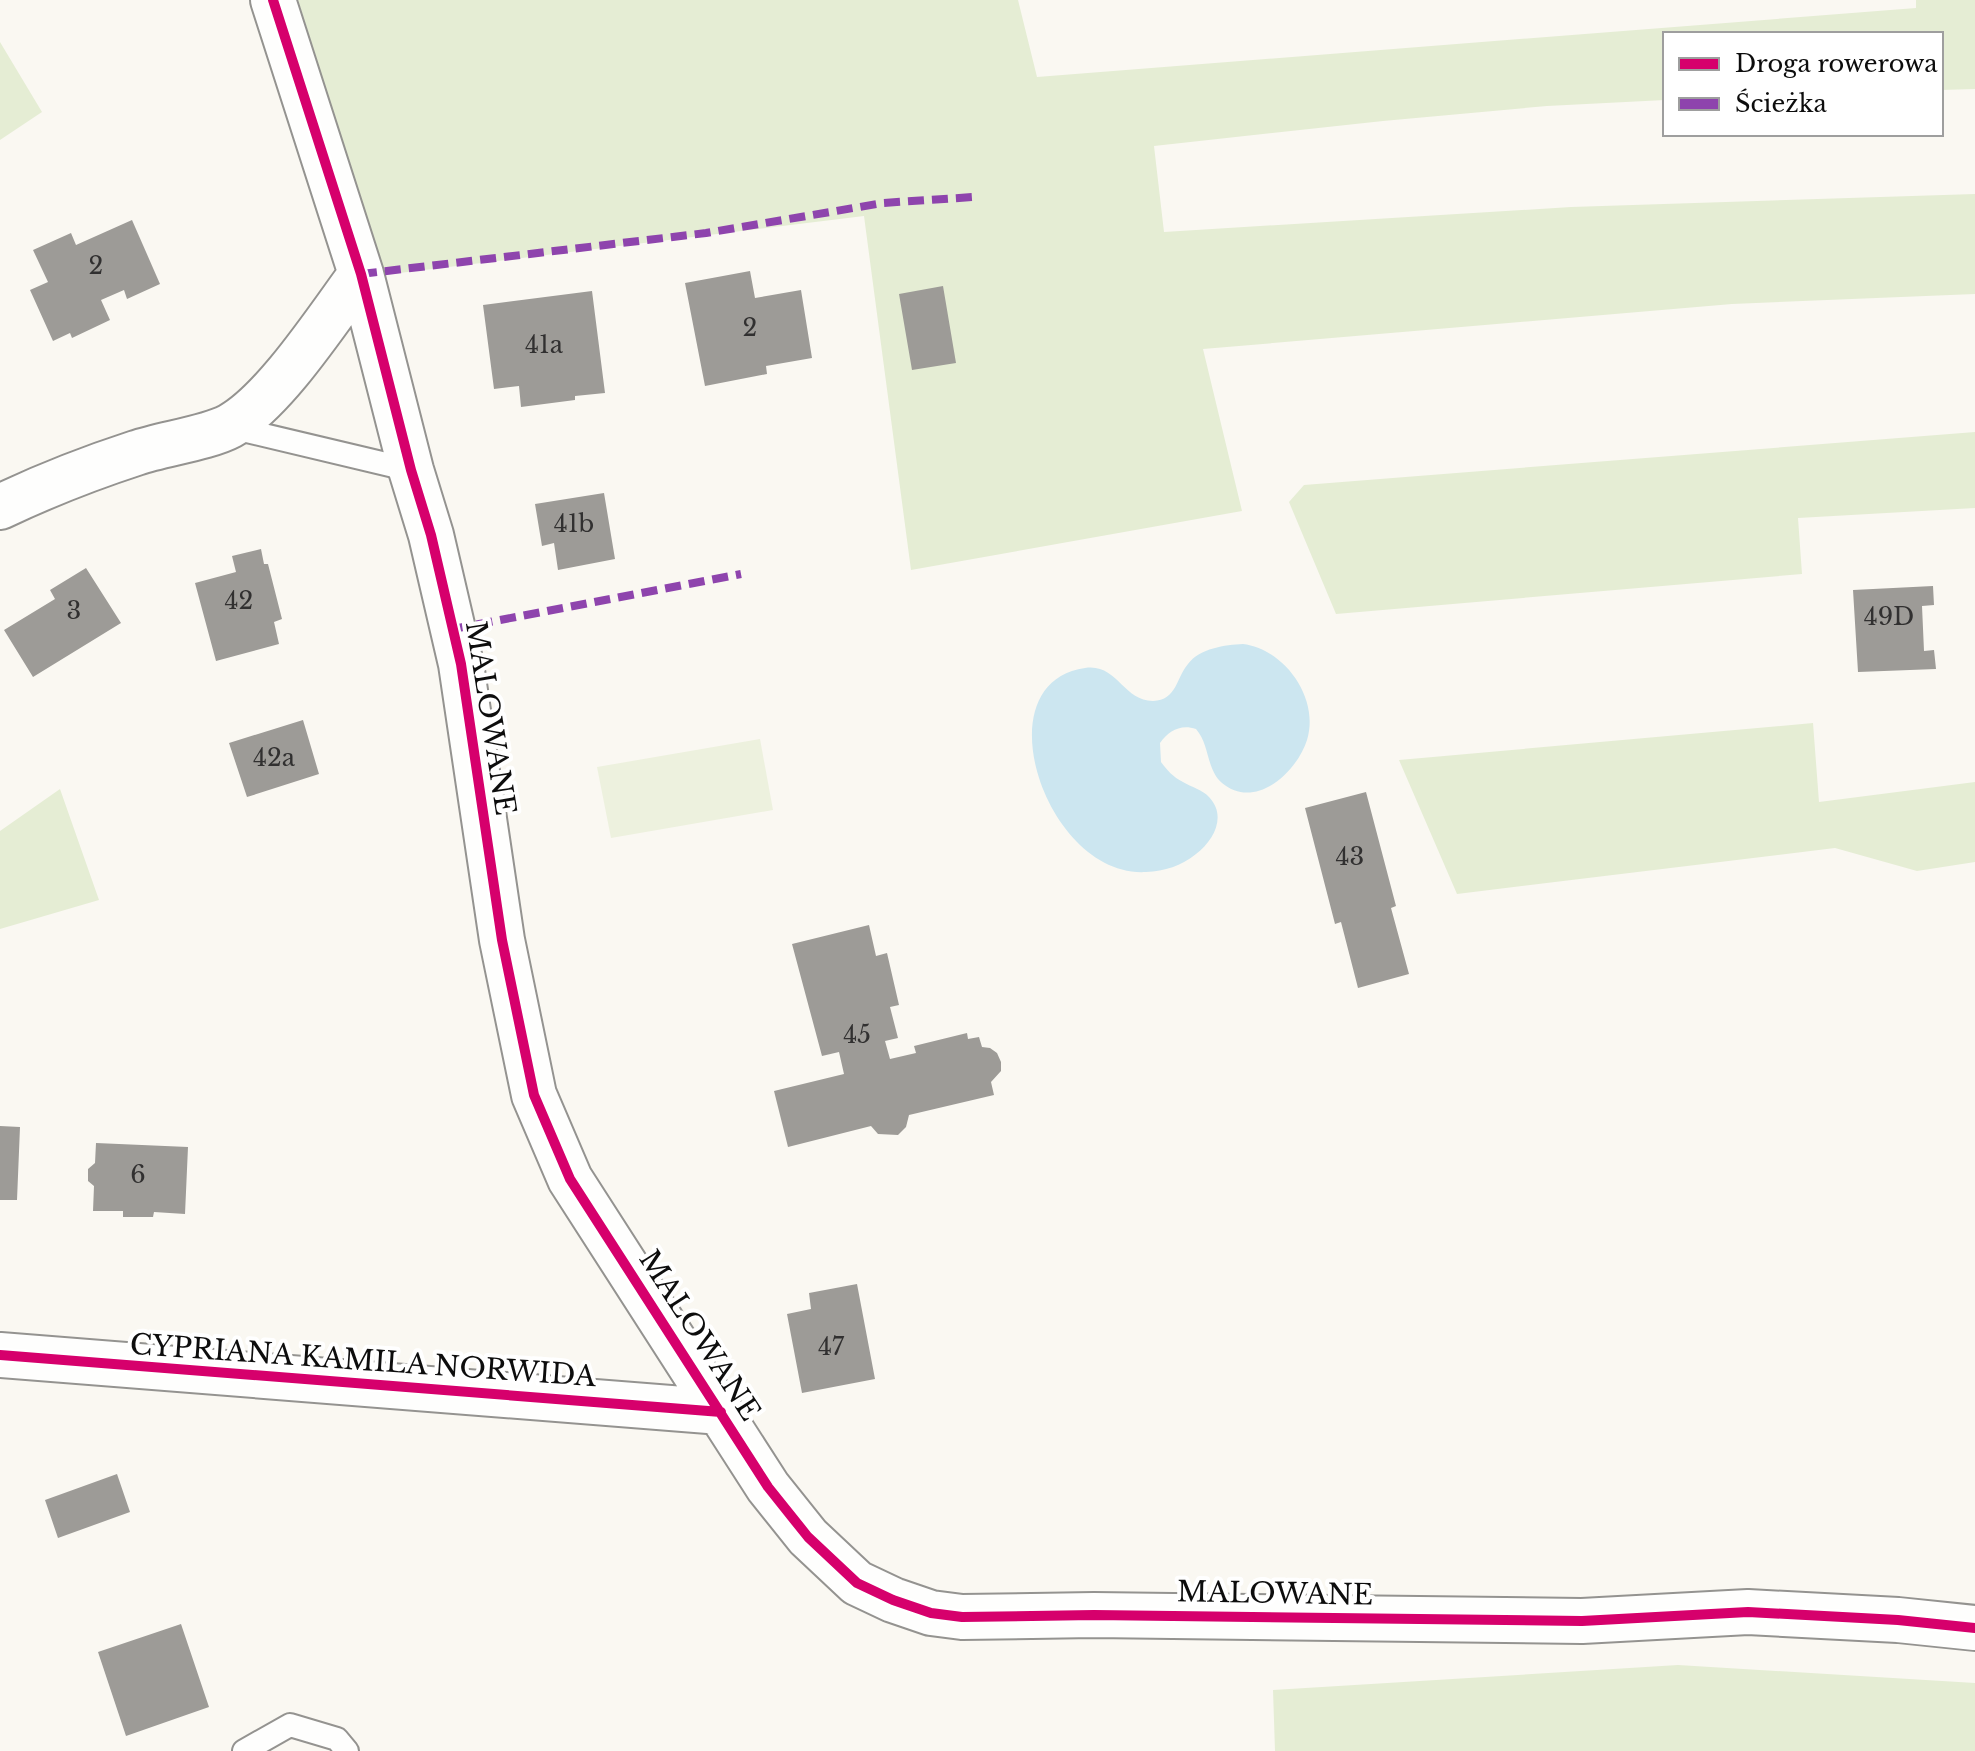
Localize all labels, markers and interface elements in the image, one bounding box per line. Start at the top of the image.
legend [1663,32,1943,136]
text: Droga rowerowa [1735,49,1938,78]
text: Ścieżka [1735,88,1827,118]
house number: 2 [89,251,103,280]
house number: 2 [743,313,757,342]
house number: 41a [525,330,564,359]
house number: 41b [554,509,594,538]
house number: 42 [225,586,253,615]
house number: 3 [67,596,81,625]
house number: 49D [1864,602,1914,631]
street label: MALOWANE [458,618,523,818]
house number: 42a [253,743,296,772]
house number: 43 [1336,842,1364,871]
house number: 45 [843,1020,871,1049]
house number: 6 [130,1160,146,1189]
street label: MALOWANE [631,1243,768,1427]
street label: CYPRIANA KAMILA NORWIDA [129,1327,598,1394]
house number: 47 [818,1332,845,1361]
street label: MALOWANE [1177,1574,1373,1613]

